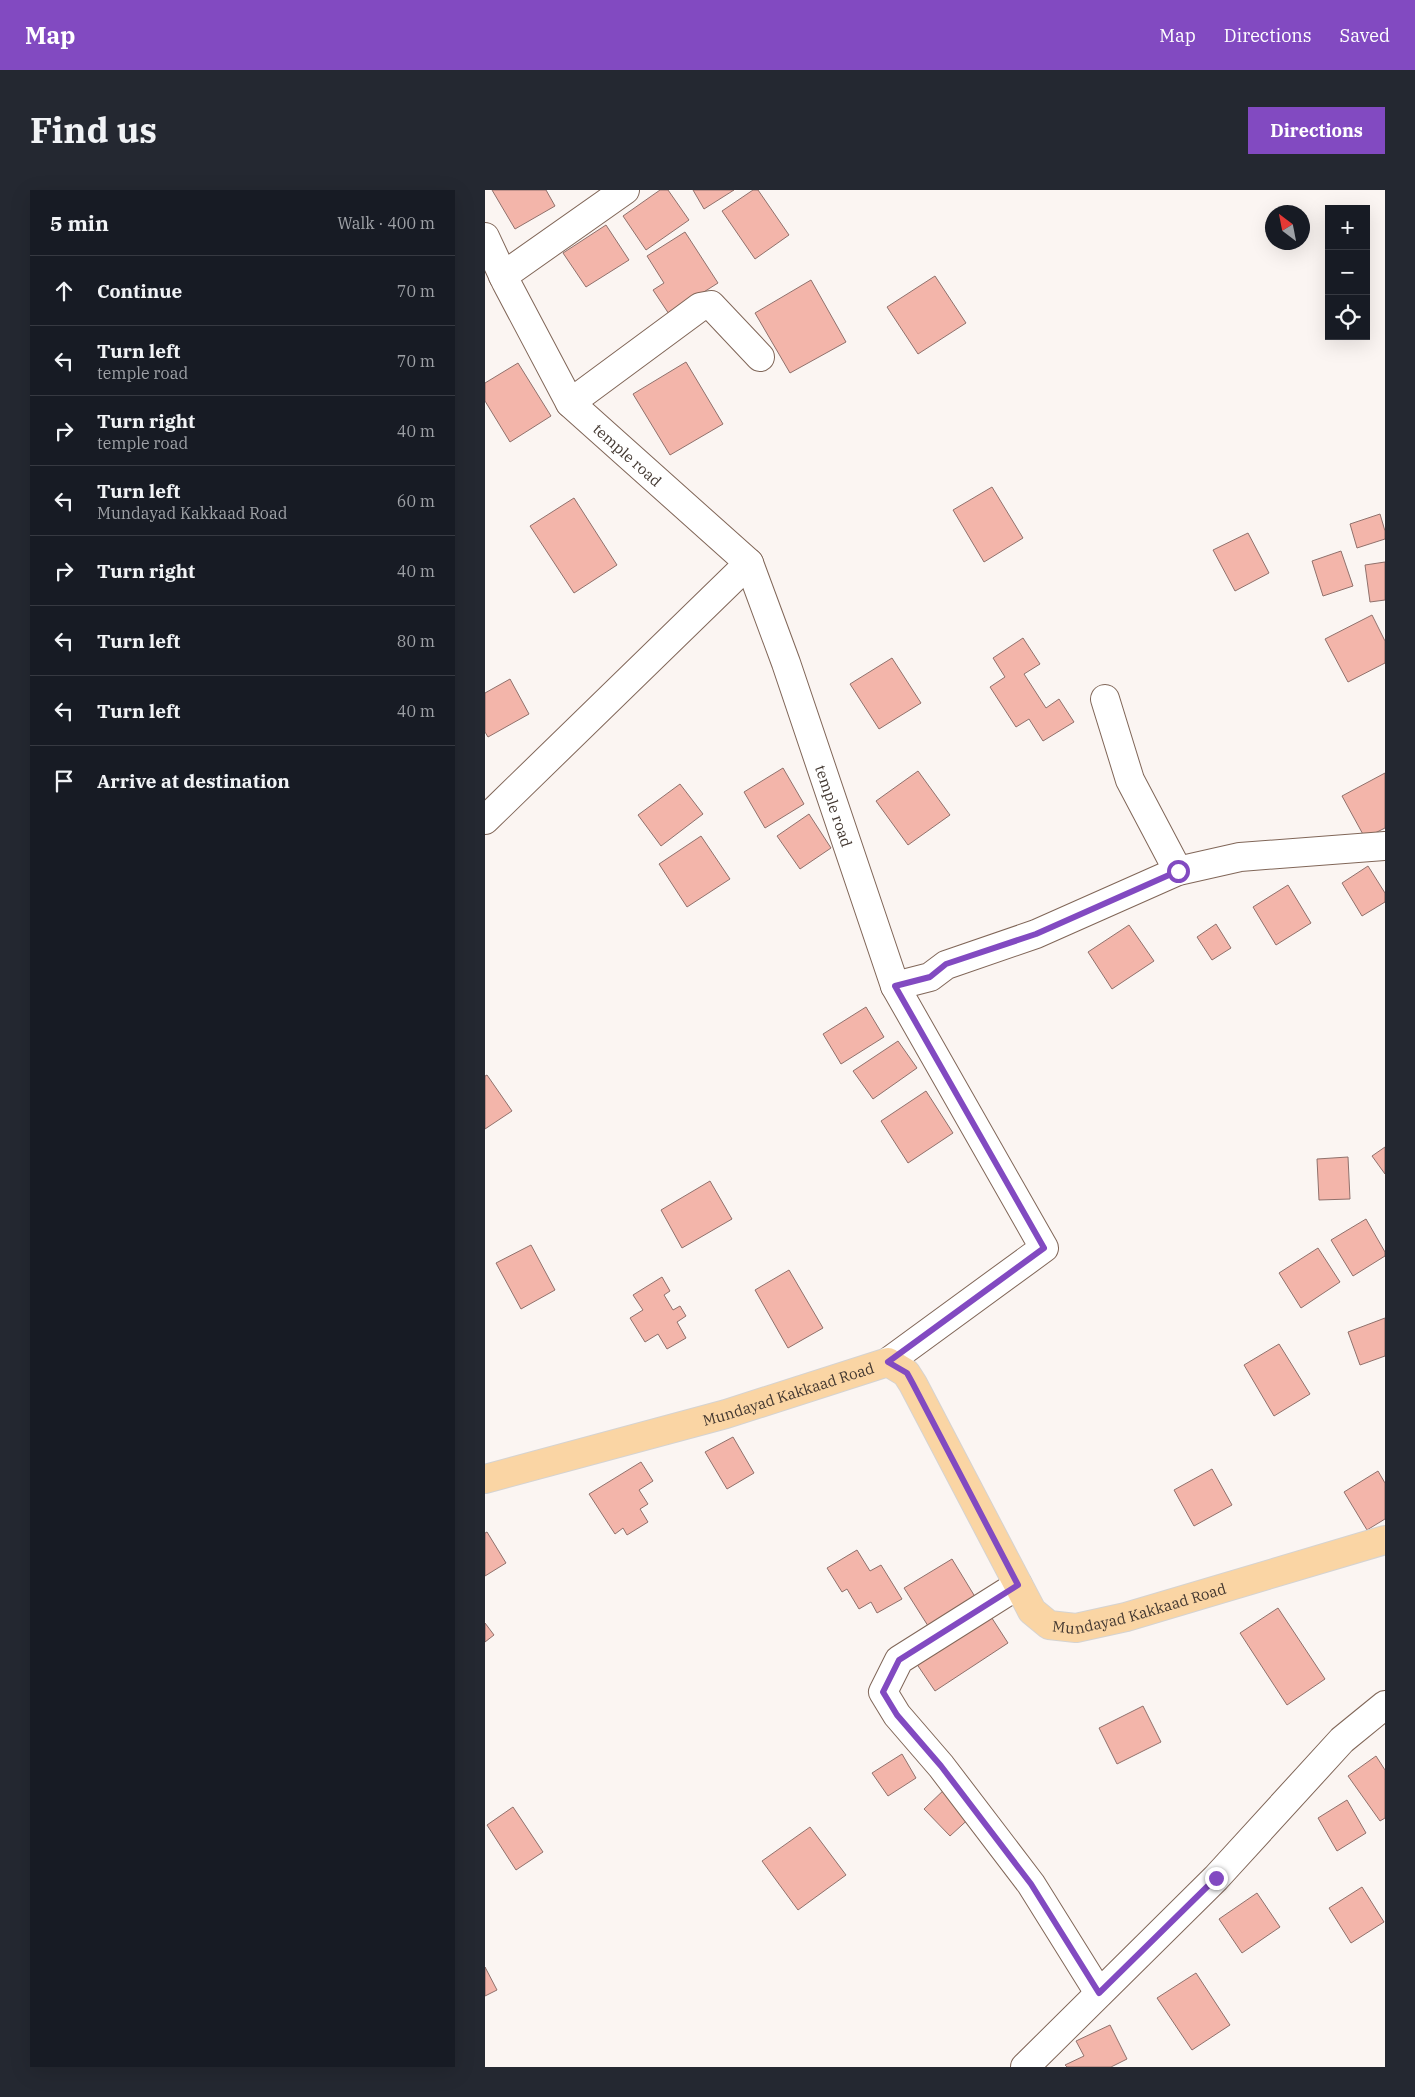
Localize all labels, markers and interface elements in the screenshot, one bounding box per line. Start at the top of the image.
text: Map [25,19,75,51]
text: Map [1159,24,1196,47]
text: Directions [1224,24,1312,47]
text: Saved [1340,24,1390,47]
text: Find us [30,107,157,153]
button: Directions [1248,107,1385,154]
north arrow [1265,205,1310,250]
map controls [1325,205,1370,340]
button: + [1325,205,1370,250]
text: 5 min [50,209,109,237]
text: Walk · 400 m [337,213,435,233]
button: − [1325,250,1370,295]
icon: ahead [50,277,78,305]
text: Continue [97,279,182,303]
text: 70 m [397,281,435,301]
button: locate [1325,295,1370,340]
text: Turn left [97,339,180,363]
icon: left [50,347,78,375]
text: 70 m [397,351,435,371]
text: temple road [97,363,188,383]
text: Turn right [97,409,195,433]
icon: right [50,417,78,445]
street label: temple road [590,419,666,490]
text: 40 m [397,421,435,441]
text: temple road [97,433,188,453]
text: Turn left [97,479,180,503]
icon: left [50,487,78,515]
text: 60 m [397,491,435,511]
text: Mundayad Kakkaad Road [97,503,287,523]
icon: right [50,557,78,585]
text: Turn right [97,559,195,583]
text: 40 m [397,561,435,581]
icon: left [50,627,78,655]
text: Turn left [97,629,180,653]
text: 80 m [397,631,435,651]
icon: left [50,697,78,725]
text: Turn left [97,699,180,723]
text: 40 m [397,701,435,721]
street label: temple road [812,762,857,849]
icon: arrive [50,767,78,795]
text: Arrive at destination [97,769,290,793]
route start [1167,860,1190,883]
street label: Mundayad Kakkaad Road [700,1358,876,1429]
street label: Mundayad Kakkaad Road [1051,1578,1228,1638]
route end [1205,1867,1228,1890]

